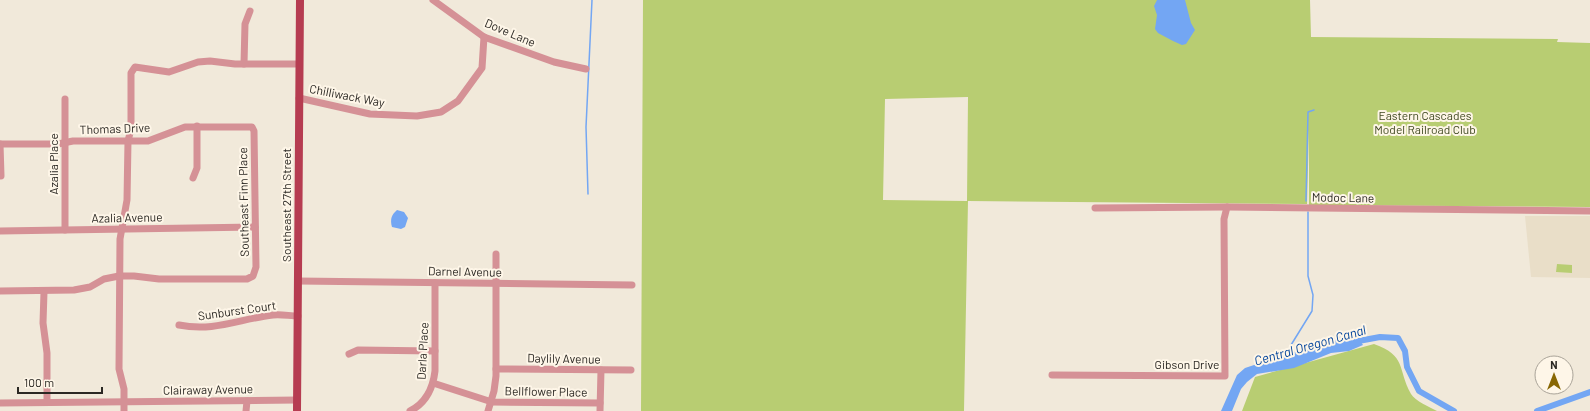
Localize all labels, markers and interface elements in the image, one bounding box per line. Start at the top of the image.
street label: Dove Lane [483,15,538,49]
street label: Chilliwack Way [308,81,386,109]
park label: Eastern Cascades Model Railroad Club [1374,108,1476,136]
street label: Thomas Drive [79,120,151,136]
street label: Azalia Place [46,133,60,195]
street label: Southeast Finn Place [235,147,251,257]
street label: Southeast 27th Street [279,148,293,262]
street label: Modoc Lane [1312,189,1374,205]
street label: Azalia Avenue [91,209,163,225]
street label: Darnel Avenue [428,263,502,279]
street label: Sunburst Court [197,298,277,322]
water label: Central Oregon Canal [1252,321,1368,369]
street label: Darla Place [414,322,431,380]
street label: Daylily Avenue [527,350,601,366]
north arrow [1534,355,1574,395]
street label: Gibson Drive [1155,357,1219,371]
text: N [1550,358,1558,371]
scale bar [18,369,102,395]
text: 100 m [24,375,54,389]
street label: Clairaway Avenue [163,381,253,397]
street label: Bellflower Place [504,383,588,399]

